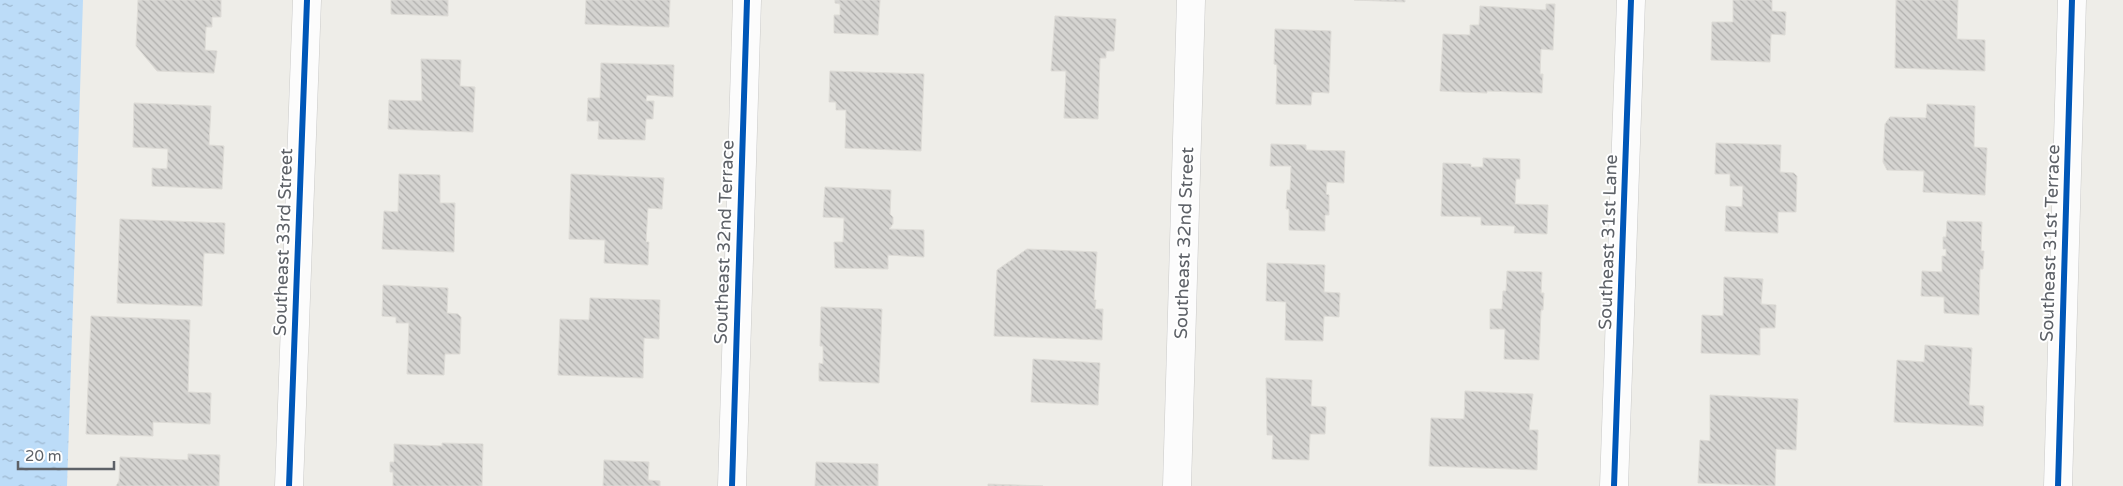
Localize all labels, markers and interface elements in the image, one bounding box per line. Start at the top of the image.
street label: Southeast 32nd Terrace [709,139,739,345]
street label: Southeast 31st Terrace [2036,144,2064,342]
street label: Southeast 32nd Street [1170,146,1198,339]
street label: Southeast 33rd Street [269,148,297,336]
street label: Southeast 31st Lane [1594,154,1622,330]
scale bar [18,438,114,470]
text: 20 m [25,447,62,465]

